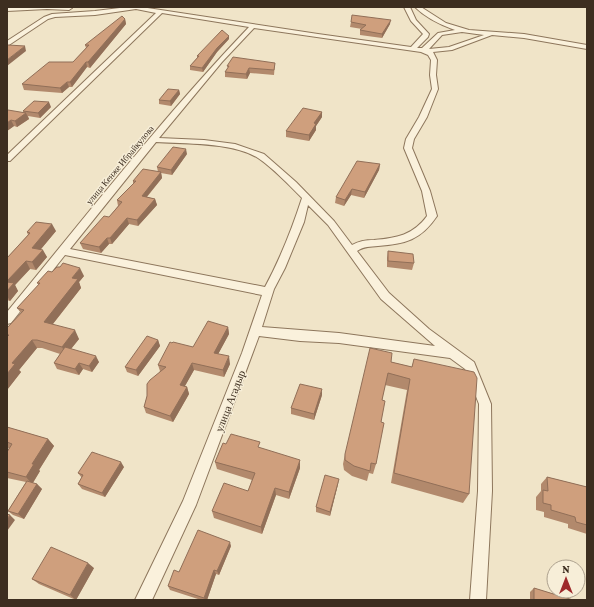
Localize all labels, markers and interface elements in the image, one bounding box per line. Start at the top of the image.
street label: улица Кенже Ибрайкулова [84,123,156,207]
street label: улица Агадыр [213,368,247,434]
north arrow [546,559,586,599]
text: N [562,563,570,575]

